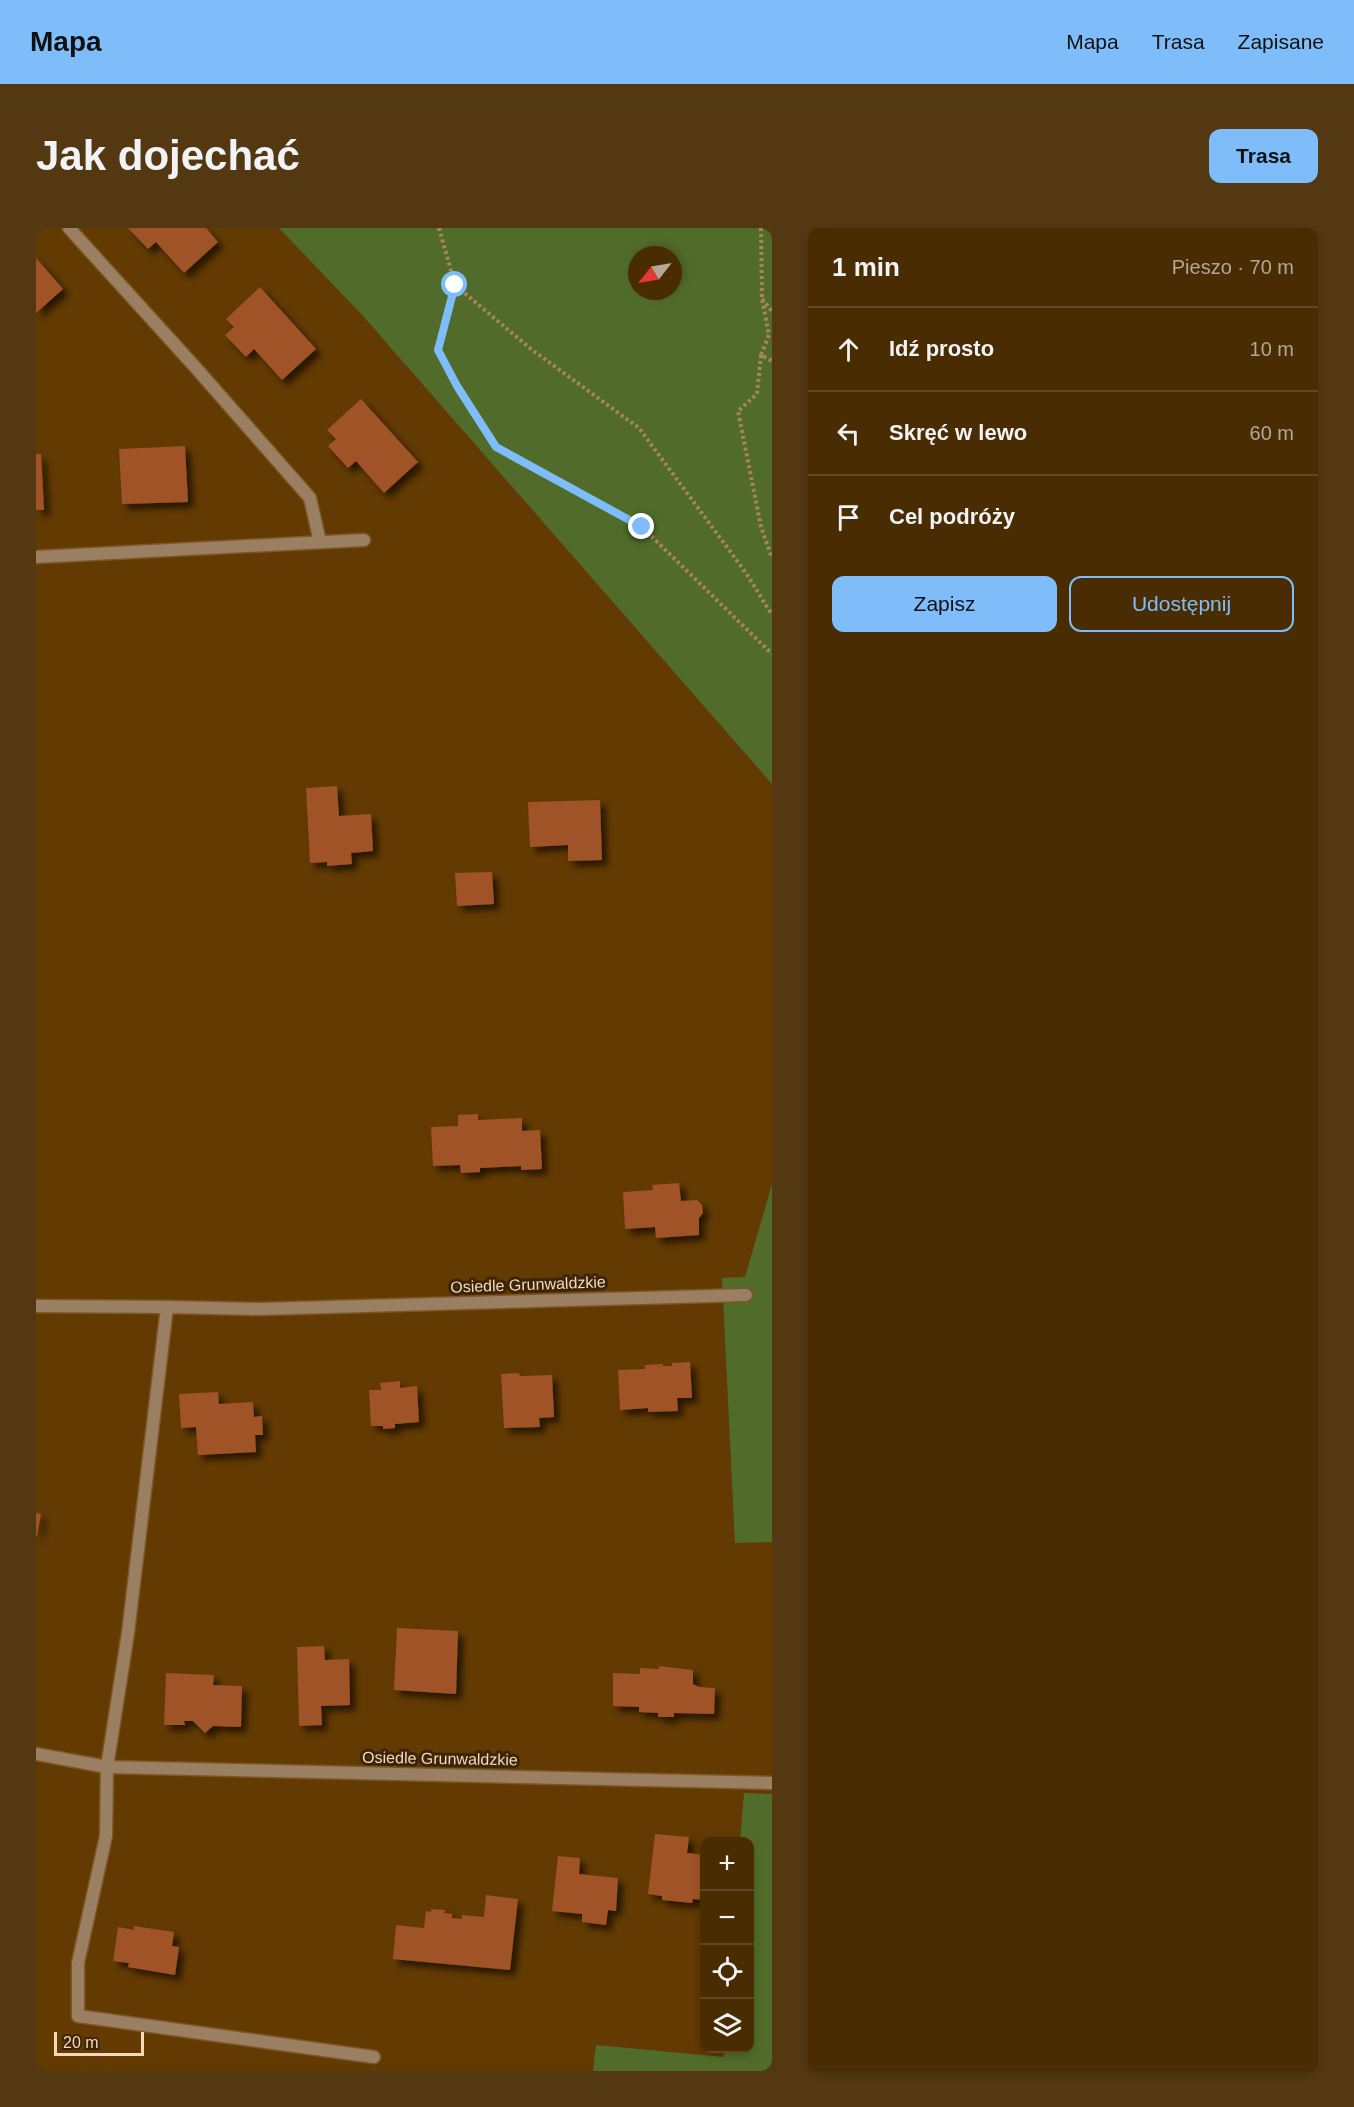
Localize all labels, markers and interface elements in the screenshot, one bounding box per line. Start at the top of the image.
text: Mapa [30,26,102,57]
text: Mapa [1066,30,1119,53]
text: Trasa [1152,30,1205,53]
text: Zapisane [1238,30,1324,53]
button: Trasa [1209,129,1318,183]
text: Jak dojechać [36,132,300,179]
north arrow [628,246,682,300]
text: 1 min [832,252,900,282]
text: Pieszo · 70 m [1172,256,1294,278]
route start [441,271,467,297]
icon: ahead [832,333,865,366]
text: Idź prosto [889,336,994,361]
text: 10 m [1250,338,1294,360]
icon: left [832,417,865,450]
text: Skręć w lewo [889,420,1027,445]
text: 60 m [1250,422,1294,444]
icon: arrive [832,501,865,534]
text: Cel podróży [889,504,1015,529]
route end [628,513,654,539]
button: Zapisz [832,576,1057,632]
button: Udostępnij [1069,576,1294,632]
street label: Osiedle Grunwaldzkie [450,1273,606,1296]
street label: Osiedle Grunwaldzkie [362,1749,518,1768]
map controls [700,1837,754,2053]
button: + [700,1837,754,1891]
button: − [700,1891,754,1945]
button: locate [700,1945,754,1999]
button: layers [700,1999,754,2053]
scale bar [54,2029,144,2056]
text: 20 m [63,2034,99,2051]

